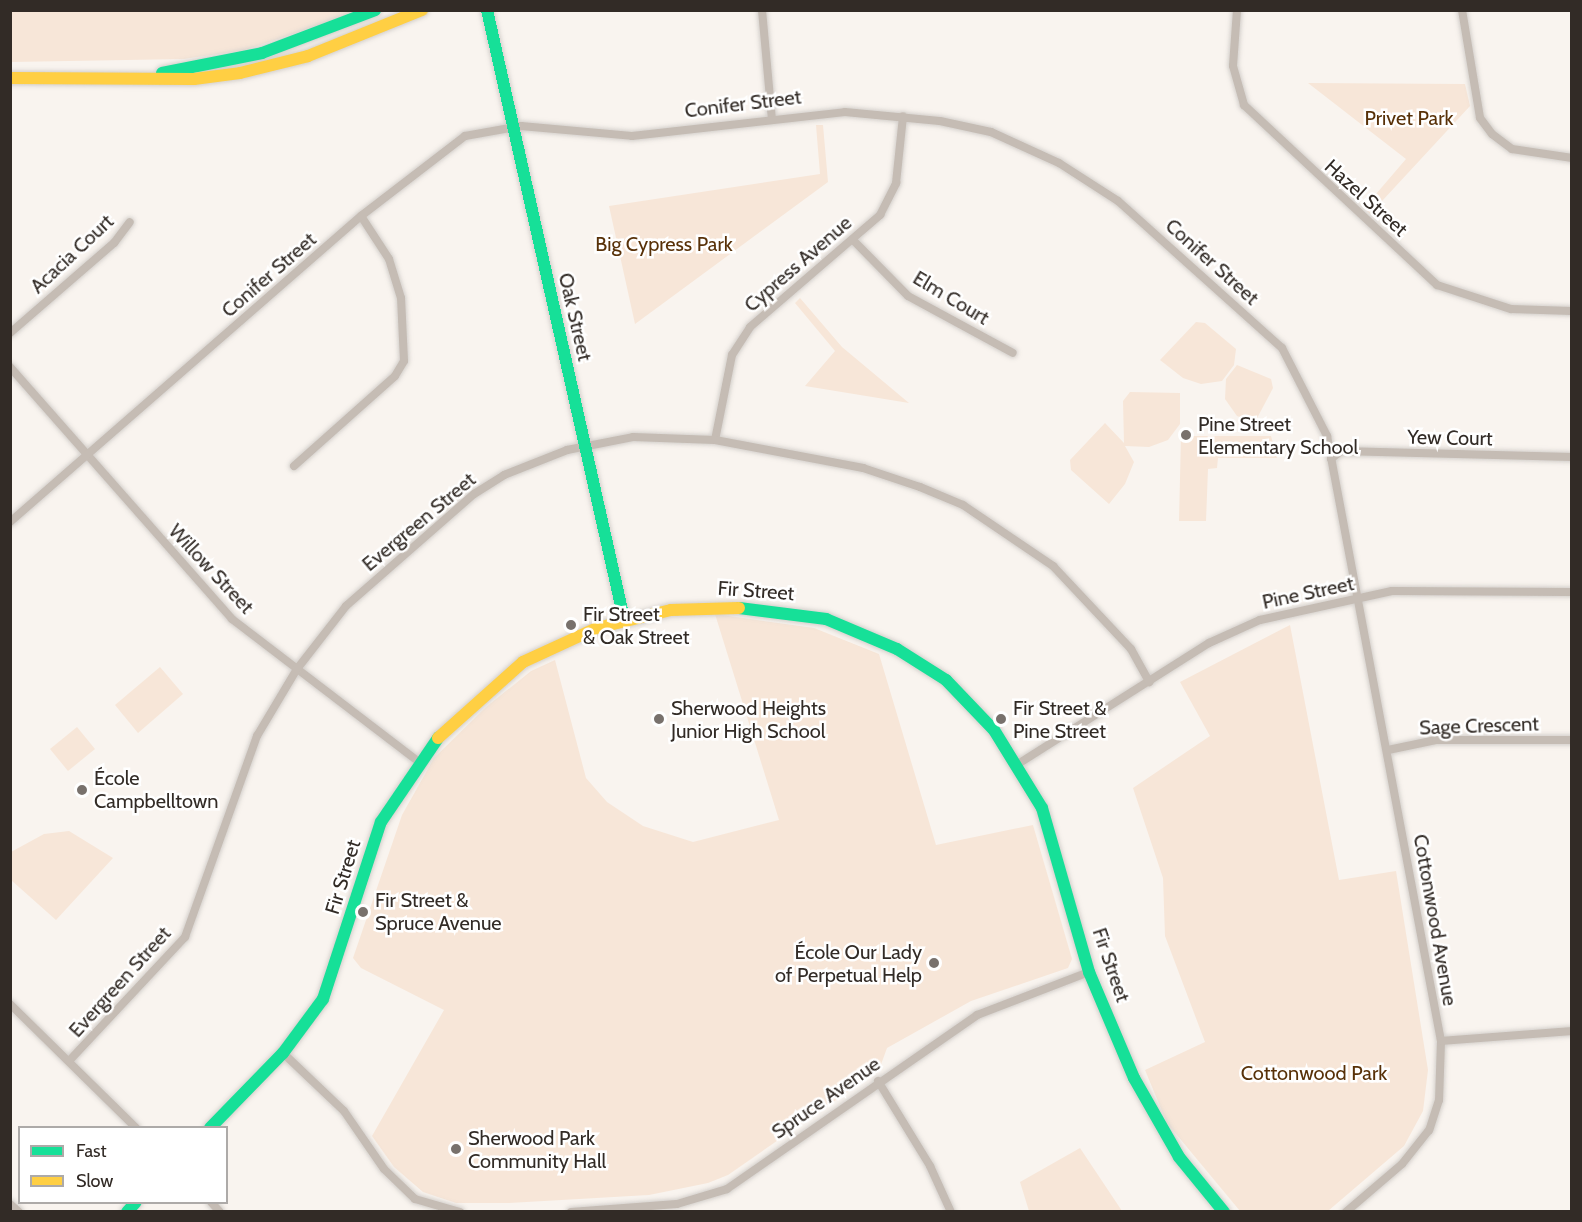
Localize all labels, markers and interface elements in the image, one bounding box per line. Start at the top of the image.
street label: Conifer Street [683,85,803,123]
park label: Privet Park [1364,106,1454,130]
street label: Hazel Street [1319,154,1413,242]
street label: Acacia Court [26,209,118,299]
street label: Cypress Avenue [739,211,857,317]
street label: Conifer Street [1160,214,1264,310]
street label: Conifer Street [217,227,321,323]
park label: Big Cypress Park [595,232,733,256]
street label: Elm Court [909,266,993,330]
street label: Oak Street [553,271,597,363]
place label: Pine Street Elementary School [1198,412,1358,459]
street label: Yew Court [1407,425,1493,451]
marker: Pine Street Elementary School [1179,428,1193,442]
street label: Evergreen Street [357,468,481,576]
street label: Willow Street [163,519,259,619]
street label: Pine Street [1260,572,1356,614]
street label: Fir Street [717,576,795,606]
place label: Fir Street & Oak Street [583,602,689,649]
marker: Fir Street & Oak Street [564,618,578,632]
place label: Sherwood Heights Junior High School [671,696,826,743]
place label: Fir Street & Pine Street [1013,696,1106,743]
marker: Sherwood Heights Junior High School [652,712,666,726]
marker: Fir Street & Pine Street [994,712,1008,726]
street label: Sage Crescent [1419,712,1539,740]
place label: École Campbelltown [94,766,219,813]
marker: École Campbelltown [75,783,89,797]
street label: Cottonwood Avenue [1408,832,1462,1008]
street label: Fir Street [320,837,366,917]
place label: Fir Street & Spruce Avenue [375,888,502,935]
marker: Fir Street & Spruce Avenue [356,905,370,919]
street label: Evergreen Street [64,922,176,1042]
street label: Fir Street [1087,925,1135,1005]
place label: École Our Lady of Perpetual Help [775,940,922,987]
marker: École Our Lady of Perpetual Help [927,956,941,970]
street label: Spruce Avenue [767,1052,885,1144]
park label: Cottonwood Park [1241,1061,1387,1085]
legend [18,1126,228,1204]
place label: Sherwood Park Community Hall [468,1126,606,1173]
text: Fast [76,1140,107,1162]
marker: Sherwood Park Community Hall [449,1142,463,1156]
text: Slow [76,1170,113,1192]

